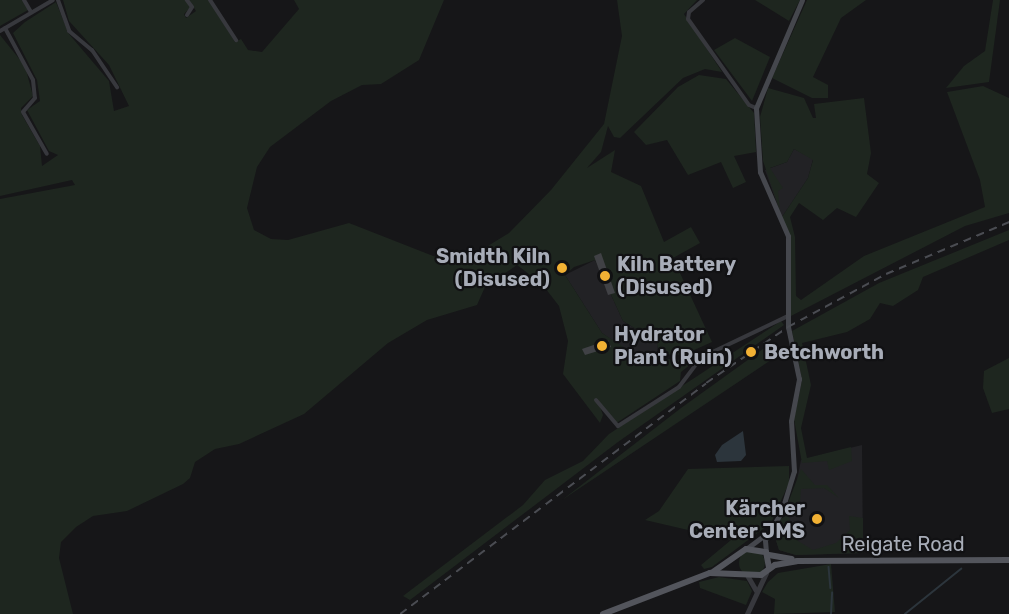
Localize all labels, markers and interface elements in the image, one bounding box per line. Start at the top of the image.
place label: Smidth Kiln (Disused) [436,244,550,291]
place label: Kiln Battery (Disused) [617,252,736,299]
marker: Smidth Kiln (Disused) [555,261,569,275]
marker: Kiln Battery (Disused) [598,269,612,283]
place label: Hydrator Plant (Ruin) [614,322,732,369]
marker: Hydrator Plant (Ruin) [595,339,609,353]
place label: Betchworth [764,340,884,364]
marker: Betchworth [742,343,760,361]
place label: Kärcher Center JMS [689,496,805,543]
marker: Kärcher Center JMS [810,512,824,526]
street label: Reigate Road [841,532,965,556]

